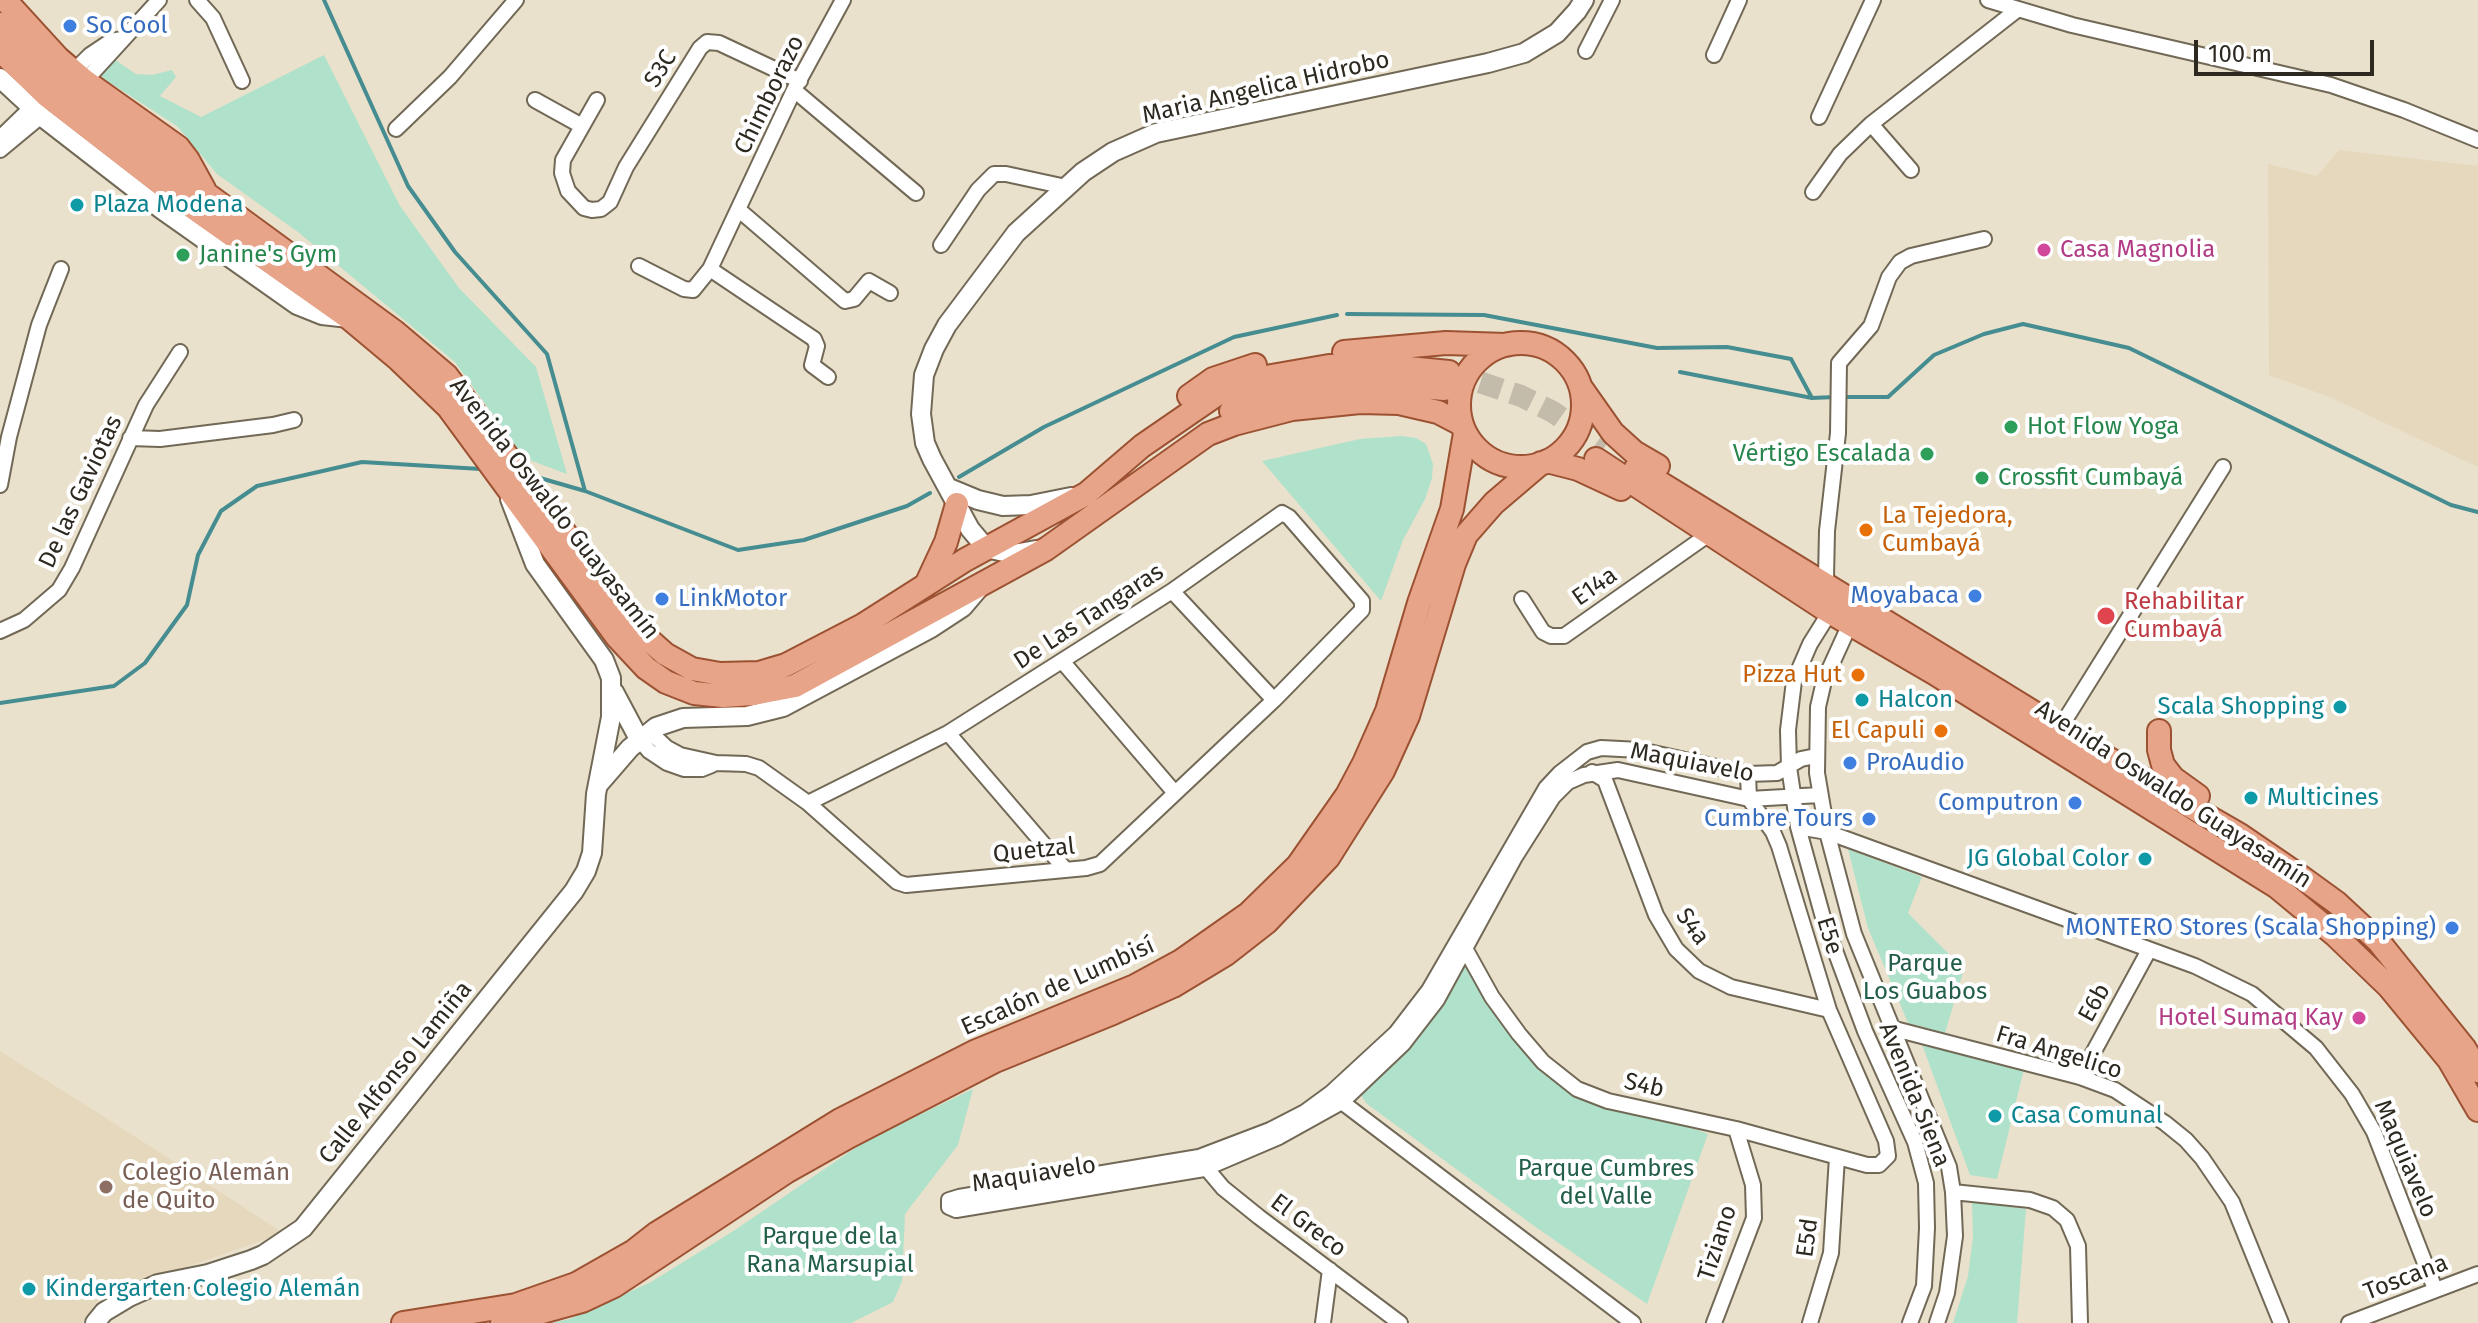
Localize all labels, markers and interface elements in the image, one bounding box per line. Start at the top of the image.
place label: So Cool [86,12,167,40]
marker: So Cool [61,17,79,35]
scale bar [2198,24,2378,74]
street label: Chimborazo [729,31,811,159]
text: 100 m [2208,40,2272,68]
street label: S3C [639,45,683,93]
street label: Maria Angelica Hidrobo [1140,46,1392,130]
place label: Plaza Modena [93,191,243,219]
marker: Plaza Modena [68,196,86,214]
place label: Casa Magnolia [2060,236,2215,264]
place label: Janine's Gym [199,241,337,269]
marker: Casa Magnolia [2035,241,2053,259]
marker: Janine's Gym [174,246,192,264]
street label: Avenida Oswaldo Guayasamín [443,373,665,645]
street label: De las Gaviotas [33,411,129,573]
place label: Hot Flow Yoga [2027,413,2179,441]
marker: Hot Flow Yoga [2002,418,2020,436]
place label: Vértigo Escalada [1733,440,1911,468]
marker: Vértigo Escalada [1918,445,1936,463]
place label: Crossfit Cumbayá [1998,464,2183,492]
marker: Crossfit Cumbayá [1973,469,1991,487]
place label: La Tejedora, Cumbayá [1882,502,2013,558]
marker: La Tejedora, Cumbayá [1857,521,1875,539]
street label: De Las Tangaras [1009,558,1169,676]
street label: E14a [1567,561,1623,613]
place label: Moyabaca [1851,582,1959,610]
place label: LinkMotor [678,585,787,613]
marker: Moyabaca [1966,587,1984,605]
place label: Rehabilitar Cumbayá [2124,588,2244,644]
marker: LinkMotor [653,590,671,608]
marker: Rehabilitar Cumbayá [2095,605,2117,627]
place label: Pizza Hut [1742,661,1842,689]
marker: Pizza Hut [1849,666,1867,684]
place label: Halcon [1878,686,1953,714]
marker: Halcon [1853,691,1871,709]
place label: Scala Shopping [2158,693,2324,721]
street label: Avenida Oswaldo Guayasamín [2029,695,2317,895]
marker: Scala Shopping [2331,698,2349,716]
place label: El Capuli [1831,717,1925,745]
marker: El Capuli [1932,722,1950,740]
street label: Maquiavelo [1628,737,1756,789]
place label: ProAudio [1866,749,1965,777]
marker: ProAudio [1841,754,1859,772]
place label: Multicines [2267,784,2379,812]
place label: Computron [1938,789,2059,817]
marker: Multicines [2242,789,2260,807]
marker: Computron [2066,794,2084,812]
place label: Cumbre Tours [1704,805,1853,833]
marker: Cumbre Tours [1860,810,1878,828]
street label: Quetzal [992,832,1076,870]
place label: JG Global Color [1967,845,2129,873]
marker: JG Global Color [2136,850,2154,868]
street label: S4a [1669,903,1715,951]
street label: E5e [1810,914,1848,958]
place label: MONTERO Stores (Scala Shopping) [2065,914,2436,942]
marker: MONTERO Stores (Scala Shopping) [2443,919,2461,937]
street label: Escalón de Lumbisí [957,931,1159,1043]
park label: Parque Los Guabos [1863,950,1987,1006]
street label: Calle Alfonso Lamiña [313,976,479,1170]
street label: E6b [2073,979,2117,1027]
place label: Hotel Sumaq Kay [2158,1004,2343,1032]
marker: Hotel Sumaq Kay [2350,1009,2368,1027]
street label: Avenida Siena [1872,1019,1956,1171]
street label: Fra Angelico [1992,1020,2126,1086]
street label: S4b [1621,1067,1667,1105]
street label: Maquiavelo [2367,1096,2443,1222]
place label: Casa Comunal [2011,1102,2163,1130]
marker: Casa Comunal [1986,1107,2004,1125]
street label: Maquiavelo [970,1151,1098,1199]
park label: Parque Cumbres del Valle [1518,1155,1694,1211]
place label: Colegio Alemán de Quito [122,1159,290,1215]
marker: Colegio Alemán de Quito [97,1178,115,1196]
street label: El Greco [1264,1188,1352,1264]
street label: Tiziano [1692,1202,1744,1284]
street label: E5d [1791,1217,1825,1259]
park label: Parque de la Rana Marsupial [746,1223,914,1279]
street label: Toscana [2360,1249,2452,1307]
place label: Kindergarten Colegio Alemán [45,1275,360,1303]
marker: Kindergarten Colegio Alemán [20,1280,38,1298]

